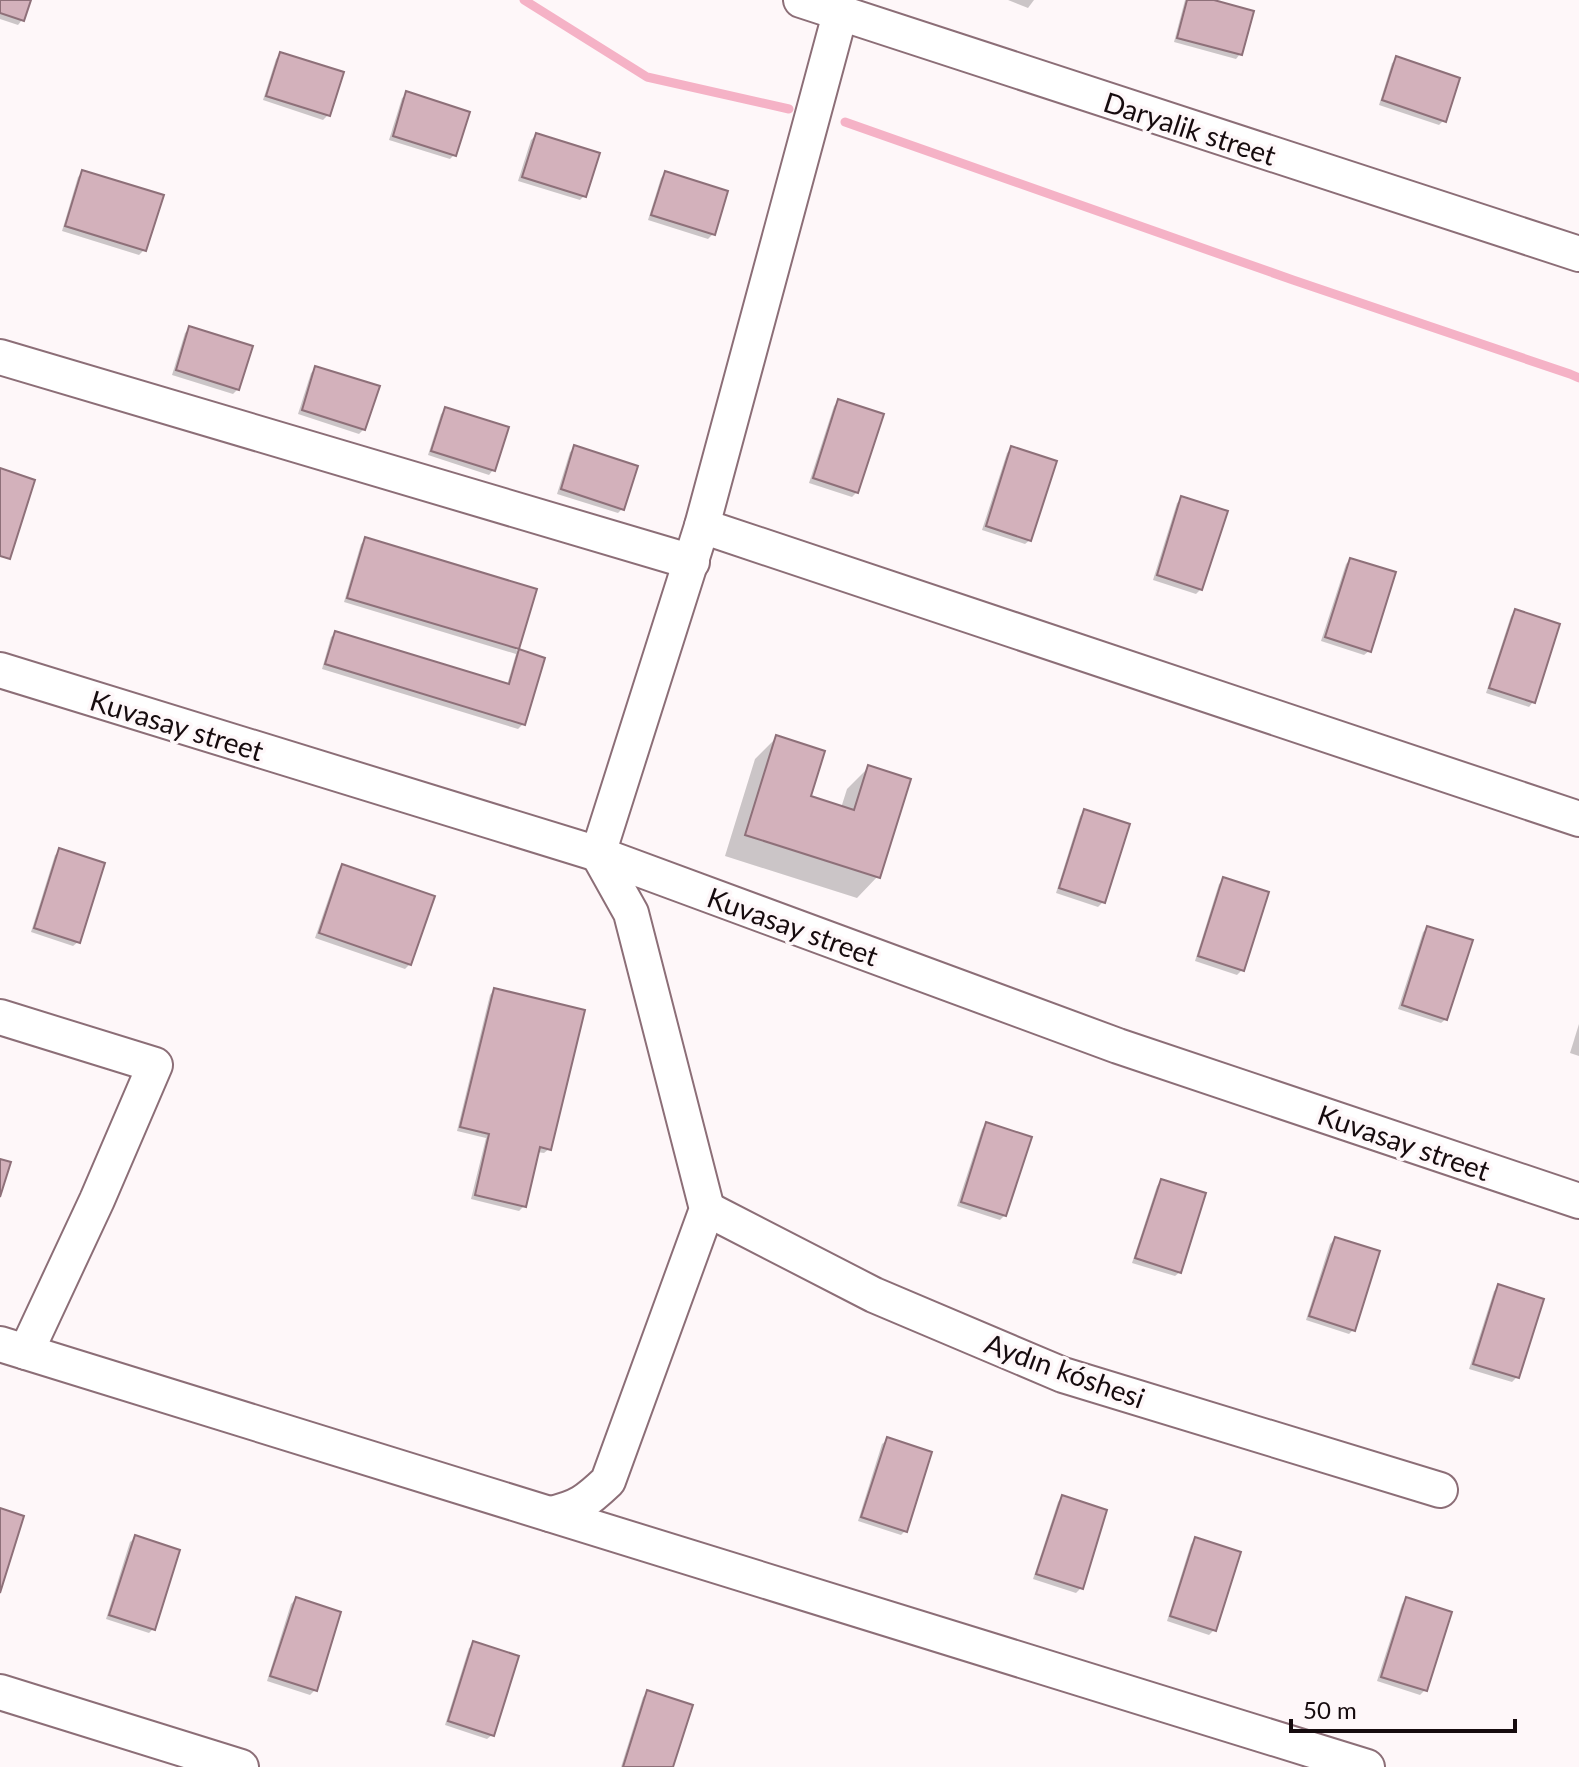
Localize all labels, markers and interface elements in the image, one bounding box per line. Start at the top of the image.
street label: Daryalik street [1100,84,1280,172]
street label: Kuvasay street [86,683,268,767]
street label: Kuvasay street [703,879,883,973]
street label: Kuvasay street [1314,1097,1494,1187]
street label: Aydın kóshesi [980,1325,1150,1415]
scale bar [1291,1683,1515,1733]
text: 50 m [1303,1695,1357,1724]

